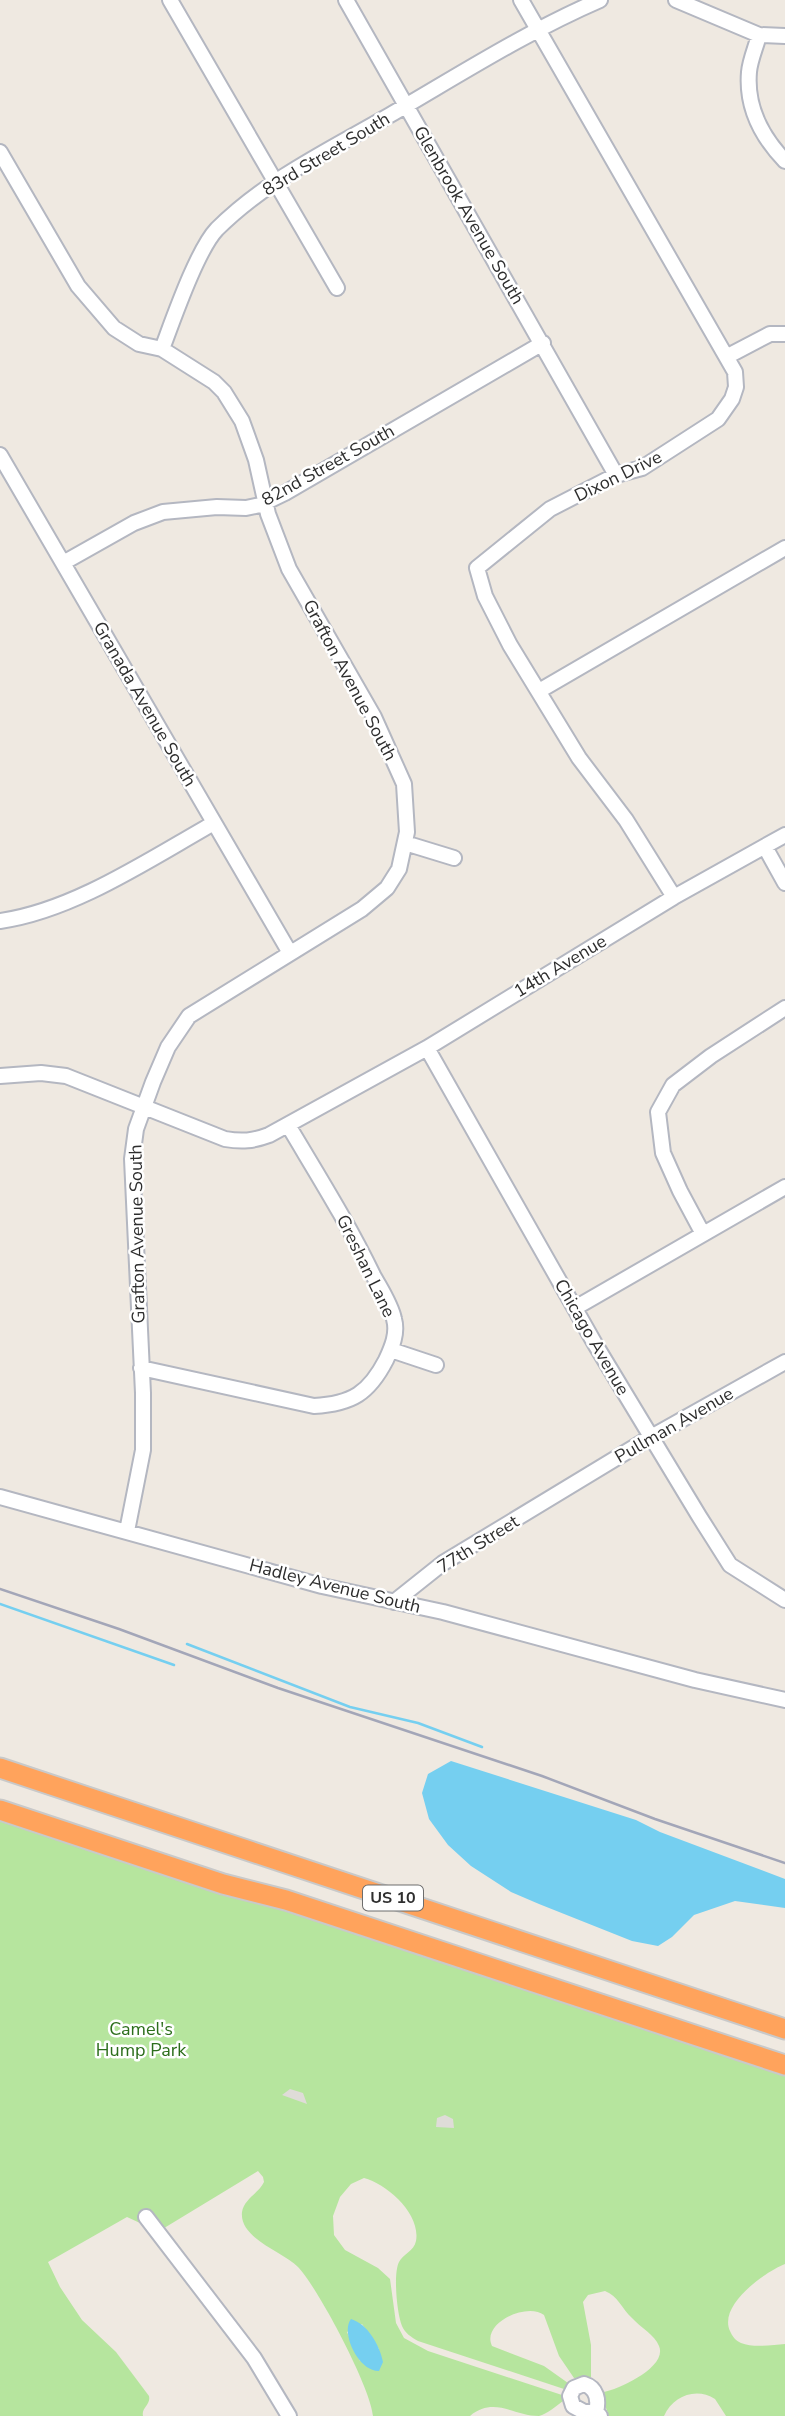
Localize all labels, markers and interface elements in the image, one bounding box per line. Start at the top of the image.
street label: 83rd Street South [258,107,394,201]
street label: Glenbrook Avenue South [408,121,530,309]
street label: 82nd Street South [257,419,399,511]
street label: Dixon Drive [570,445,666,507]
street label: Grafton Avenue South [297,595,403,765]
street label: Granada Avenue South [88,617,202,791]
street label: 14th Avenue [509,929,611,1003]
street label: Grafton Avenue South [123,1144,151,1324]
street label: Greshan Lane [331,1211,401,1321]
street label: Chicago Avenue [549,1274,635,1400]
street label: Pullman Avenue [610,1381,738,1469]
street label: 77th Street [433,1509,524,1579]
street label: Hadley Avenue South [247,1553,423,1619]
road number: US 10 [363,1886,423,1910]
park label: Camel's Hump Park [96,2017,187,2062]

